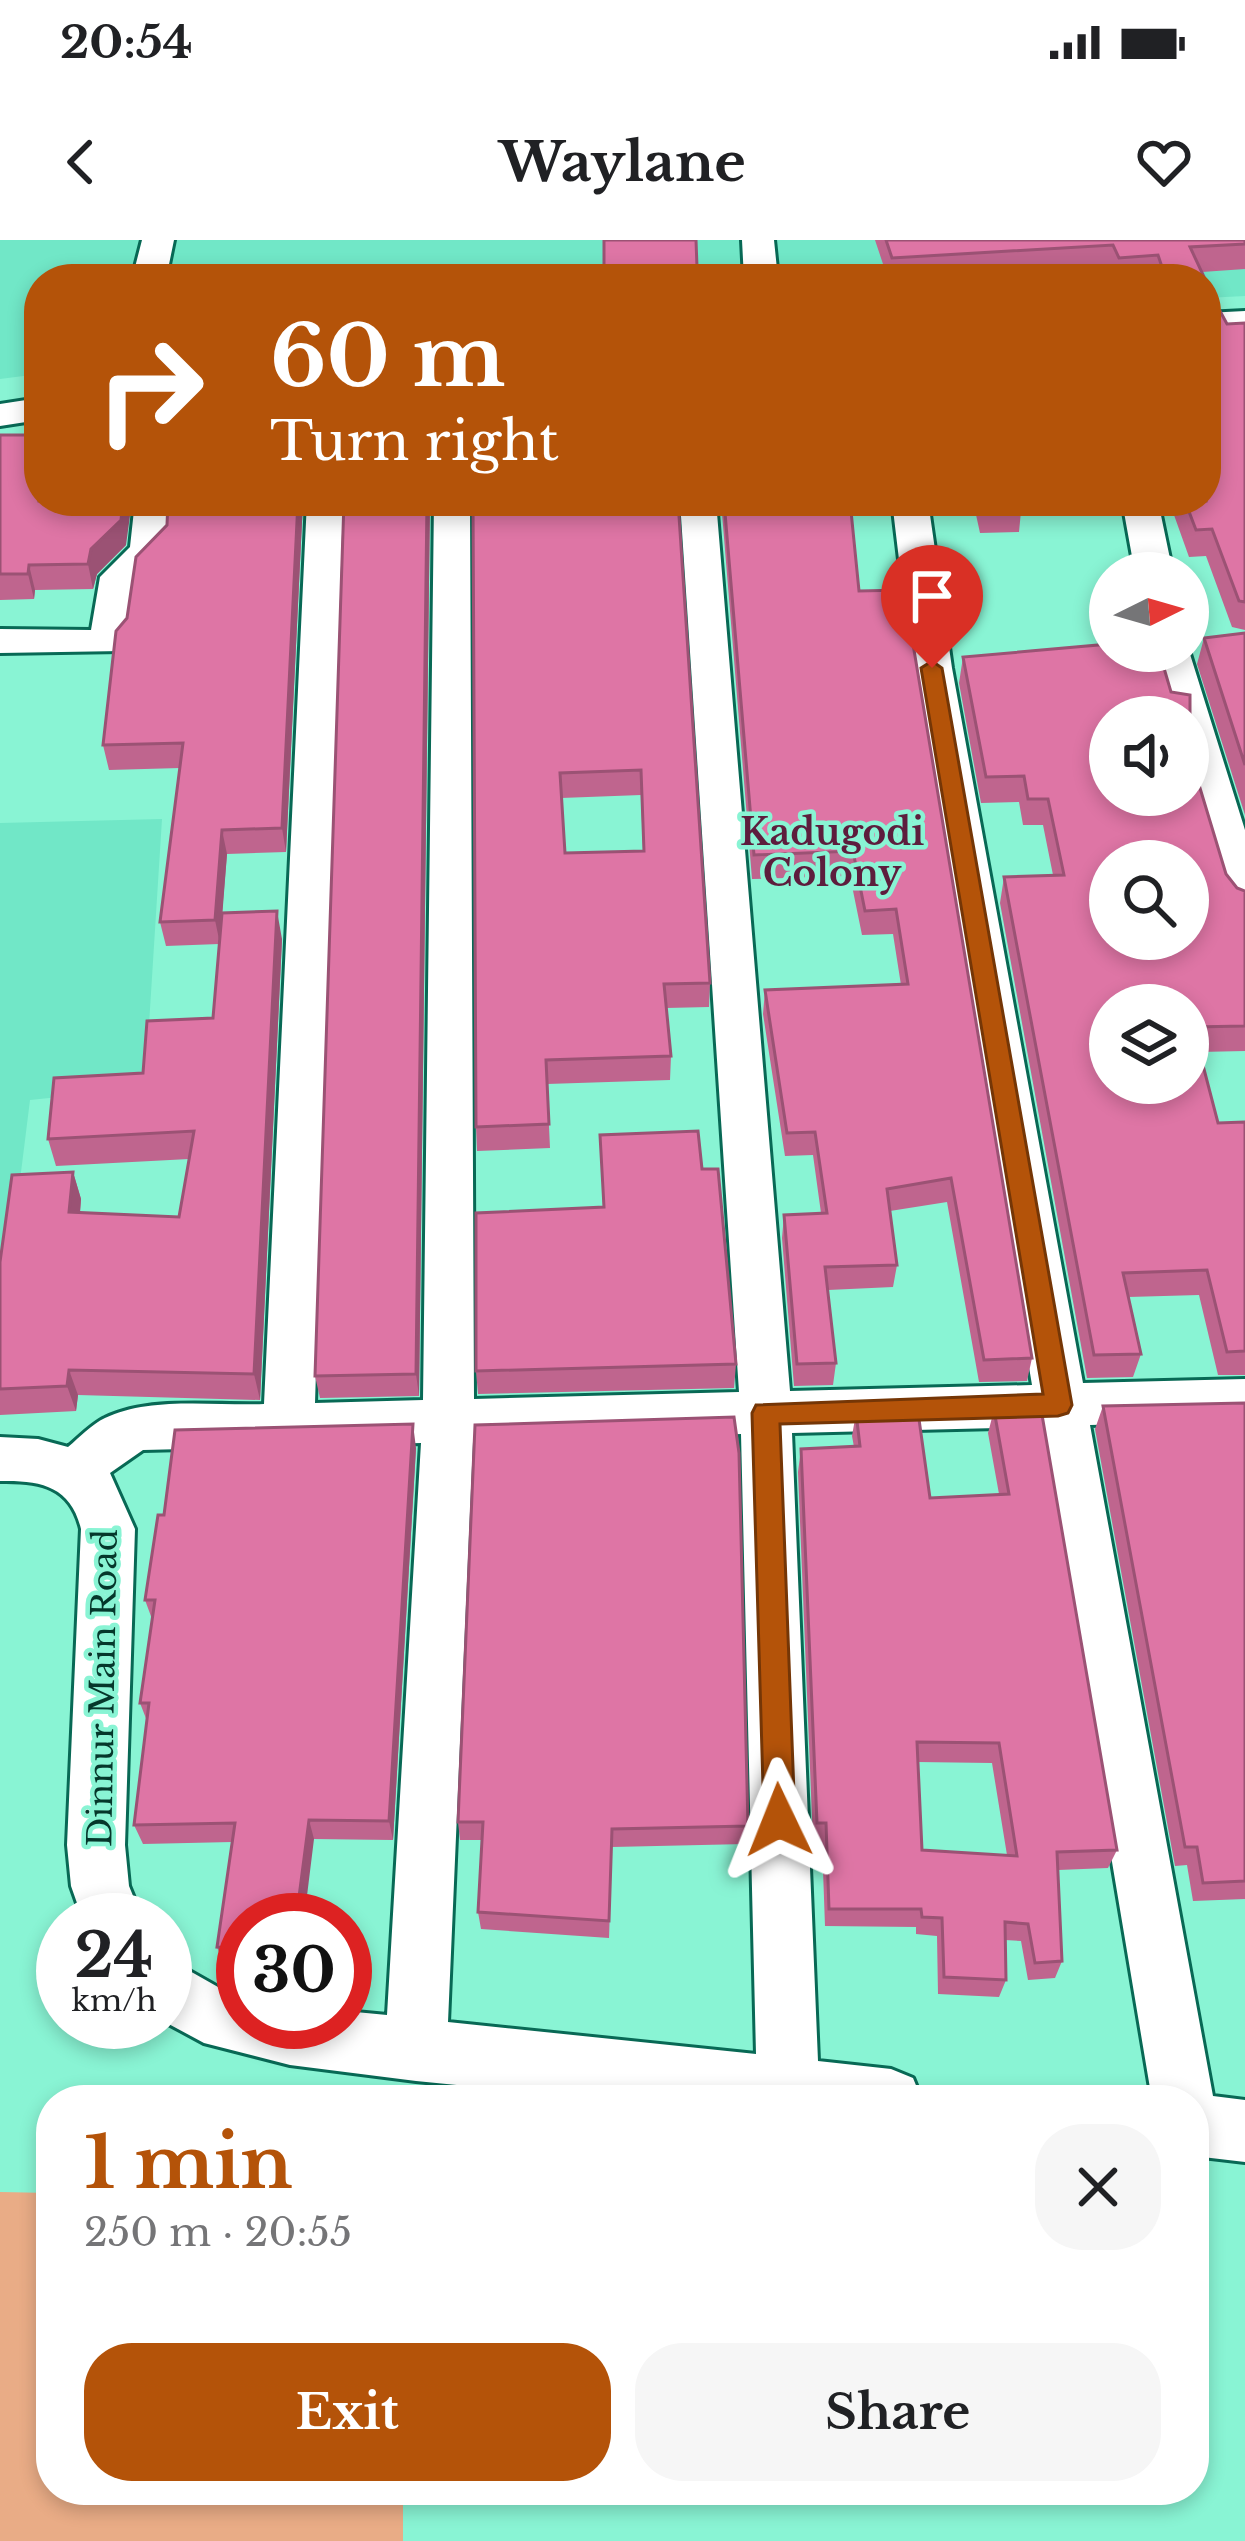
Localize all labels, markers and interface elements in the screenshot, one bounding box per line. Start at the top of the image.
text: 20:54 [60,14,193,70]
icon: back [48,129,114,195]
text: Waylane [499,129,746,196]
icon: heart [1131,129,1197,195]
text: 60 m [270,305,505,409]
icon: right [72,312,228,468]
text: Turn right [270,408,559,475]
pin [881,545,983,668]
north arrow [1089,552,1209,672]
map controls [1089,552,1209,1104]
icon: arrive [899,563,965,629]
button: sound [1089,696,1209,816]
district label: Kadugodi Colony [740,810,924,896]
button: search [1089,840,1209,960]
button: layers [1089,984,1209,1104]
street label: Dinnur Main Road [79,1529,126,1847]
position arrow [716,1757,842,1883]
speed limit sign: 30 [216,1893,372,2049]
text: 24 [75,1919,153,1993]
text: km/h [71,1982,157,2019]
text: 1 min [84,2118,293,2207]
button: close [1035,2124,1161,2250]
text: 250 m · 20:55 [84,2208,352,2257]
button: Exit [84,2343,611,2481]
button: Share [635,2343,1161,2481]

